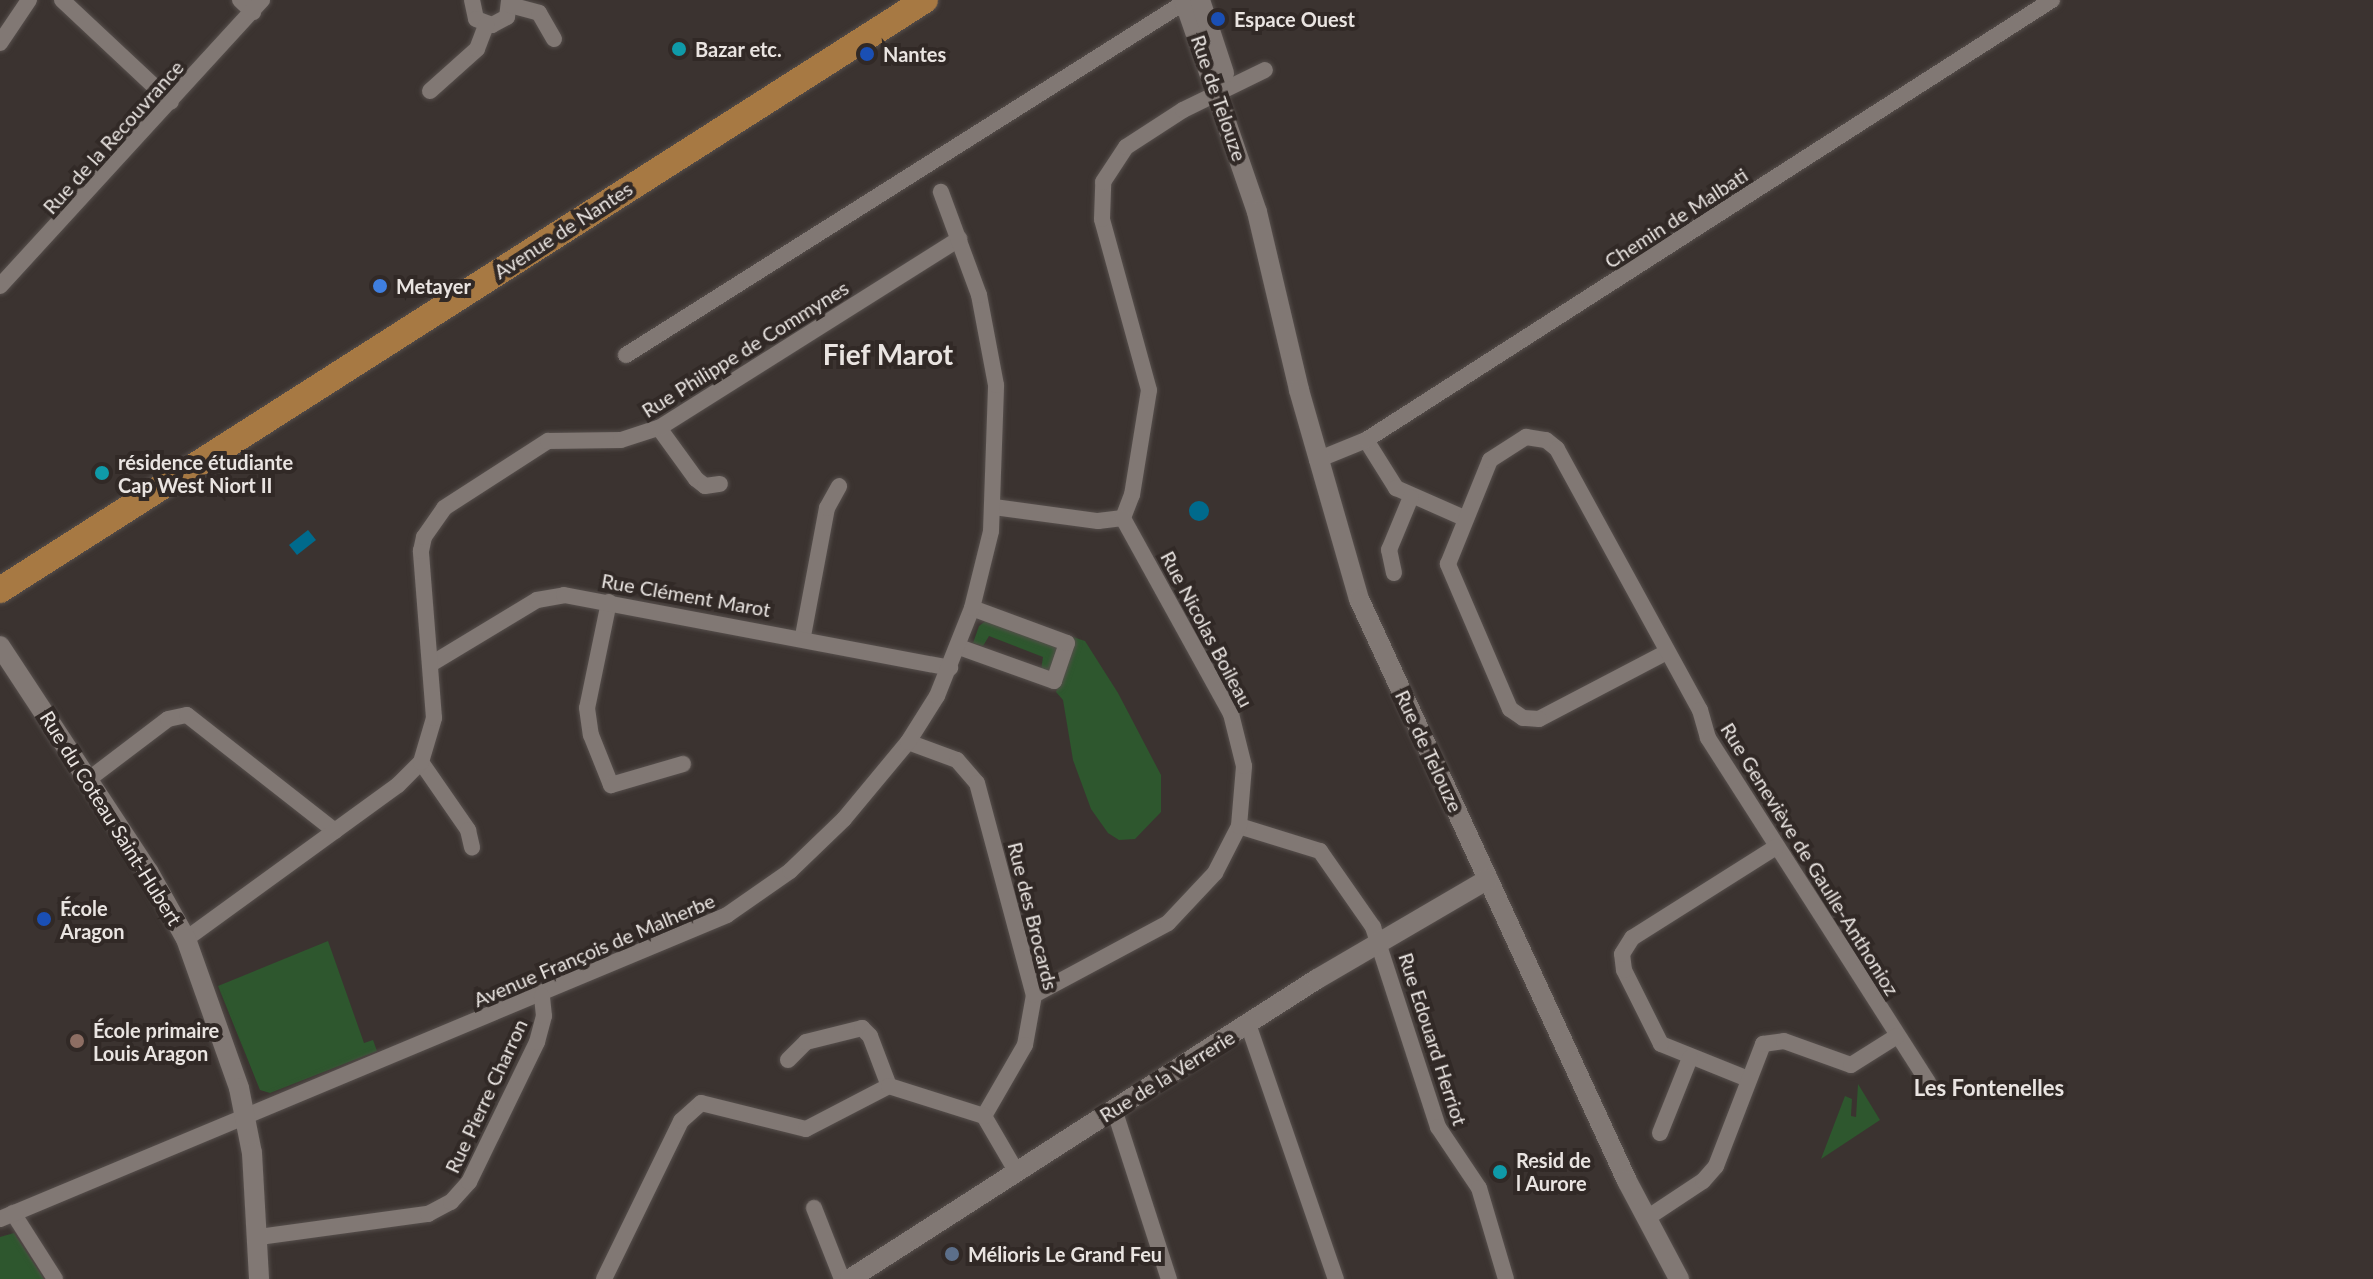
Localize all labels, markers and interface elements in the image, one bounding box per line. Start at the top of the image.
place label: Espace Ouest [1234,7,1355,31]
marker: Espace Ouest [1209,10,1227,28]
street label: Rue de Telouze [1186,32,1252,164]
place label: Bazar etc. [695,37,782,61]
marker: Bazar etc. [670,40,688,58]
place label: Nantes [883,42,946,66]
marker: Nantes [858,45,876,63]
street label: Rue de la Recouvrance [38,55,188,219]
street label: Chemin de Malbati [1600,163,1752,273]
street label: Avenue de Nantes [489,176,637,284]
place label: Metayer [396,274,471,298]
street label: Rue Philippe de Commynes [637,275,853,423]
marker: Metayer [371,277,389,295]
district label: Fief Marot [822,337,954,371]
place label: résidence étudiante Cap West Niort II [118,450,293,497]
marker: résidence étudiante Cap West Niort II [93,464,111,482]
street label: Rue Nicolas Boileau [1156,547,1258,711]
street label: Rue Clément Marot [600,568,772,622]
street label: Rue de Telouze [1390,686,1468,816]
street label: Rue du Coteau Saint-Hubert [35,706,187,930]
street label: Rue Geneviève de Gaulle-Anthonioz [1716,718,1904,1000]
street label: Rue des Brocards [1003,840,1063,992]
street label: Avenue François de Malherbe [470,888,718,1012]
place label: École Aragon [60,896,124,943]
marker: École Aragon [35,910,53,928]
street label: Rue Edouard Herriot [1394,950,1472,1128]
street label: Rue Pierre Charron [440,1015,532,1177]
place label: École primaire Louis Aragon [93,1018,219,1065]
street label: Rue de la Verrerie [1095,1025,1239,1127]
marker: École primaire Louis Aragon [68,1032,86,1050]
district label: Les Fontenelles [1914,1075,2064,1101]
place label: Resid de l Aurore [1516,1148,1591,1195]
marker: Resid de l Aurore [1491,1163,1509,1181]
place label: Mélioris Le Grand Feu [968,1242,1162,1266]
marker: Mélioris Le Grand Feu [943,1245,961,1263]

